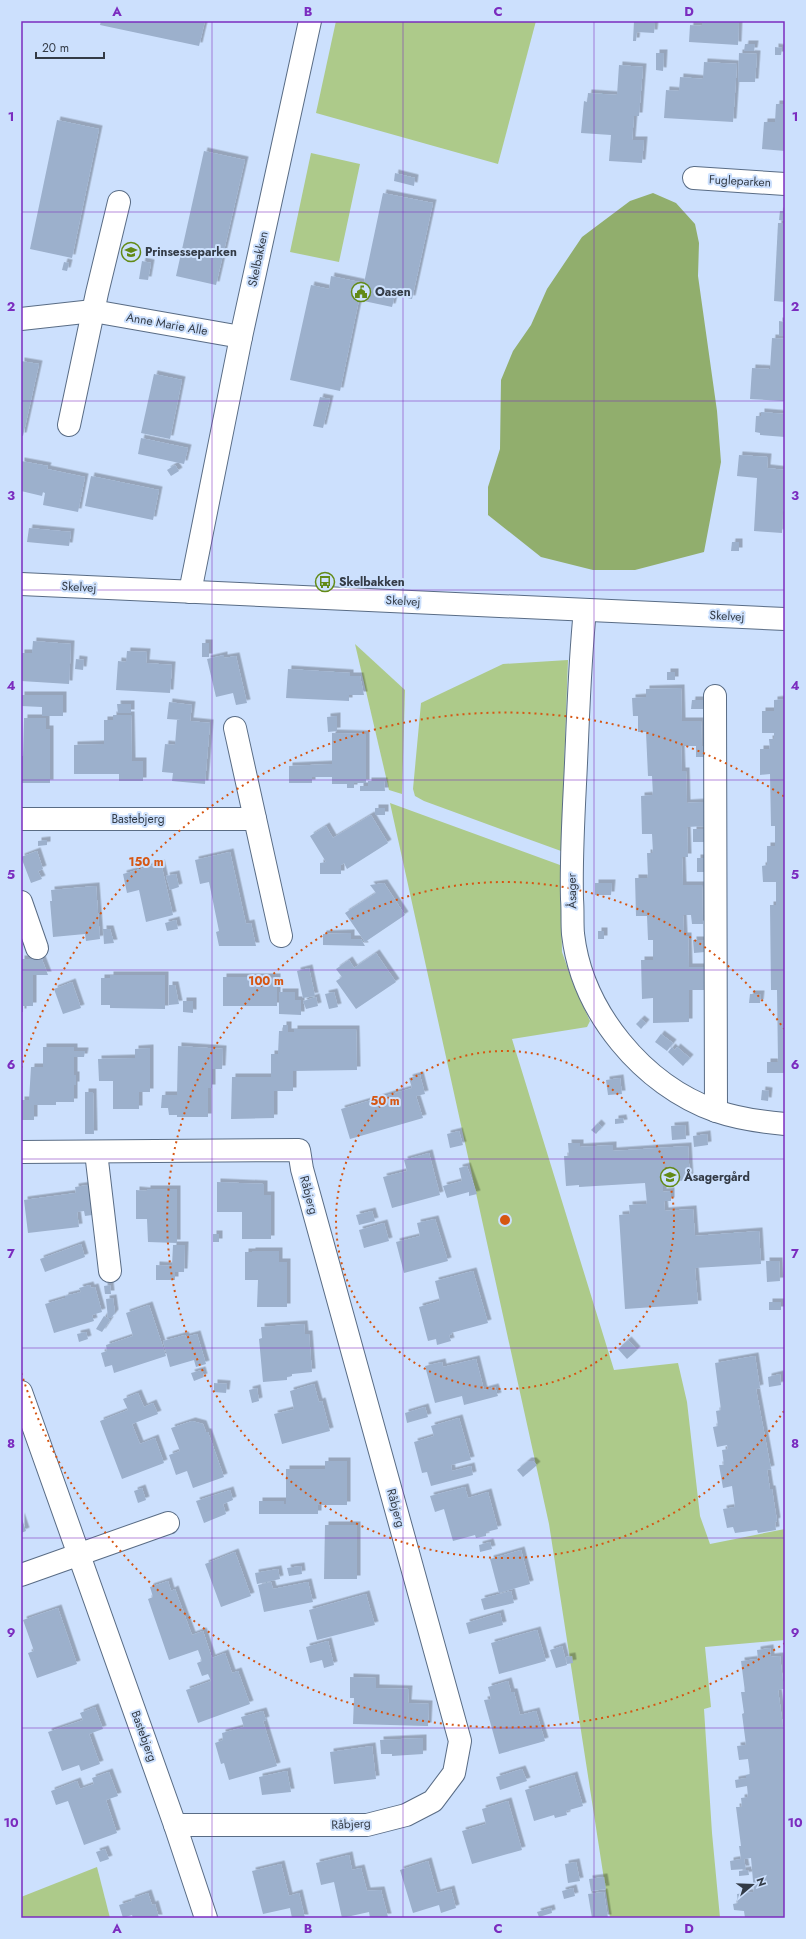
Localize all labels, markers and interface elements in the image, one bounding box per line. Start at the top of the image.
text: A [111,2,122,21]
text: B [304,2,313,21]
text: C [493,2,503,21]
text: D [684,2,694,21]
scale bar [36,34,104,60]
text: 20 m [42,39,69,57]
text: 1 [8,107,14,126]
text: 1 [792,107,798,126]
street label: Fugleparken [708,170,772,192]
street label: Skelbakken [243,230,273,288]
school or university icon: Prinsesseparken [120,241,142,263]
place label: Prinsesseparken [145,243,237,261]
public building icon: Oasen [350,281,372,303]
place label: Oasen [375,283,411,301]
text: 2 [7,297,15,316]
text: 2 [791,297,799,316]
street label: Anne Marie Alle [125,308,209,340]
text: 3 [7,486,15,505]
text: 3 [791,486,799,505]
bus stop icon: Skelbakken [314,571,336,593]
place label: Skelbakken [339,573,405,591]
street label: Skelvej [61,577,97,597]
street label: Skelvej [385,591,421,611]
street label: Skelvej [709,606,745,626]
text: 4 [6,676,16,695]
text: 4 [790,676,800,695]
street label: Bastebjerg [111,810,165,828]
text: 150 m [128,853,164,871]
text: 5 [7,865,15,884]
text: 5 [791,865,799,884]
street label: Åsager [563,872,581,909]
text: 100 m [248,972,284,990]
text: 6 [7,1055,16,1074]
text: 6 [791,1055,800,1074]
text: 50 m [370,1092,400,1110]
school or university icon: Åsagergård [659,1166,681,1188]
place label: Åsagergård [683,1168,750,1186]
street label: Råbjerg [295,1174,323,1216]
centre of rings [498,1213,512,1227]
text: 7 [7,1244,15,1263]
text: 7 [791,1244,799,1263]
text: 8 [7,1434,15,1453]
text: 8 [791,1434,799,1453]
street label: Råbjerg [382,1487,410,1529]
text: 9 [7,1623,16,1642]
text: 9 [791,1623,800,1642]
street label: Bastebjerg [126,1708,162,1764]
text: 10 [3,1813,19,1832]
text: 10 [787,1813,803,1832]
street label: Råbjerg [331,1814,371,1834]
north arrow [732,1865,772,1905]
text: N [752,1875,770,1888]
text: A [111,1919,122,1938]
text: B [304,1919,313,1938]
text: C [493,1919,503,1938]
text: D [684,1919,694,1938]

